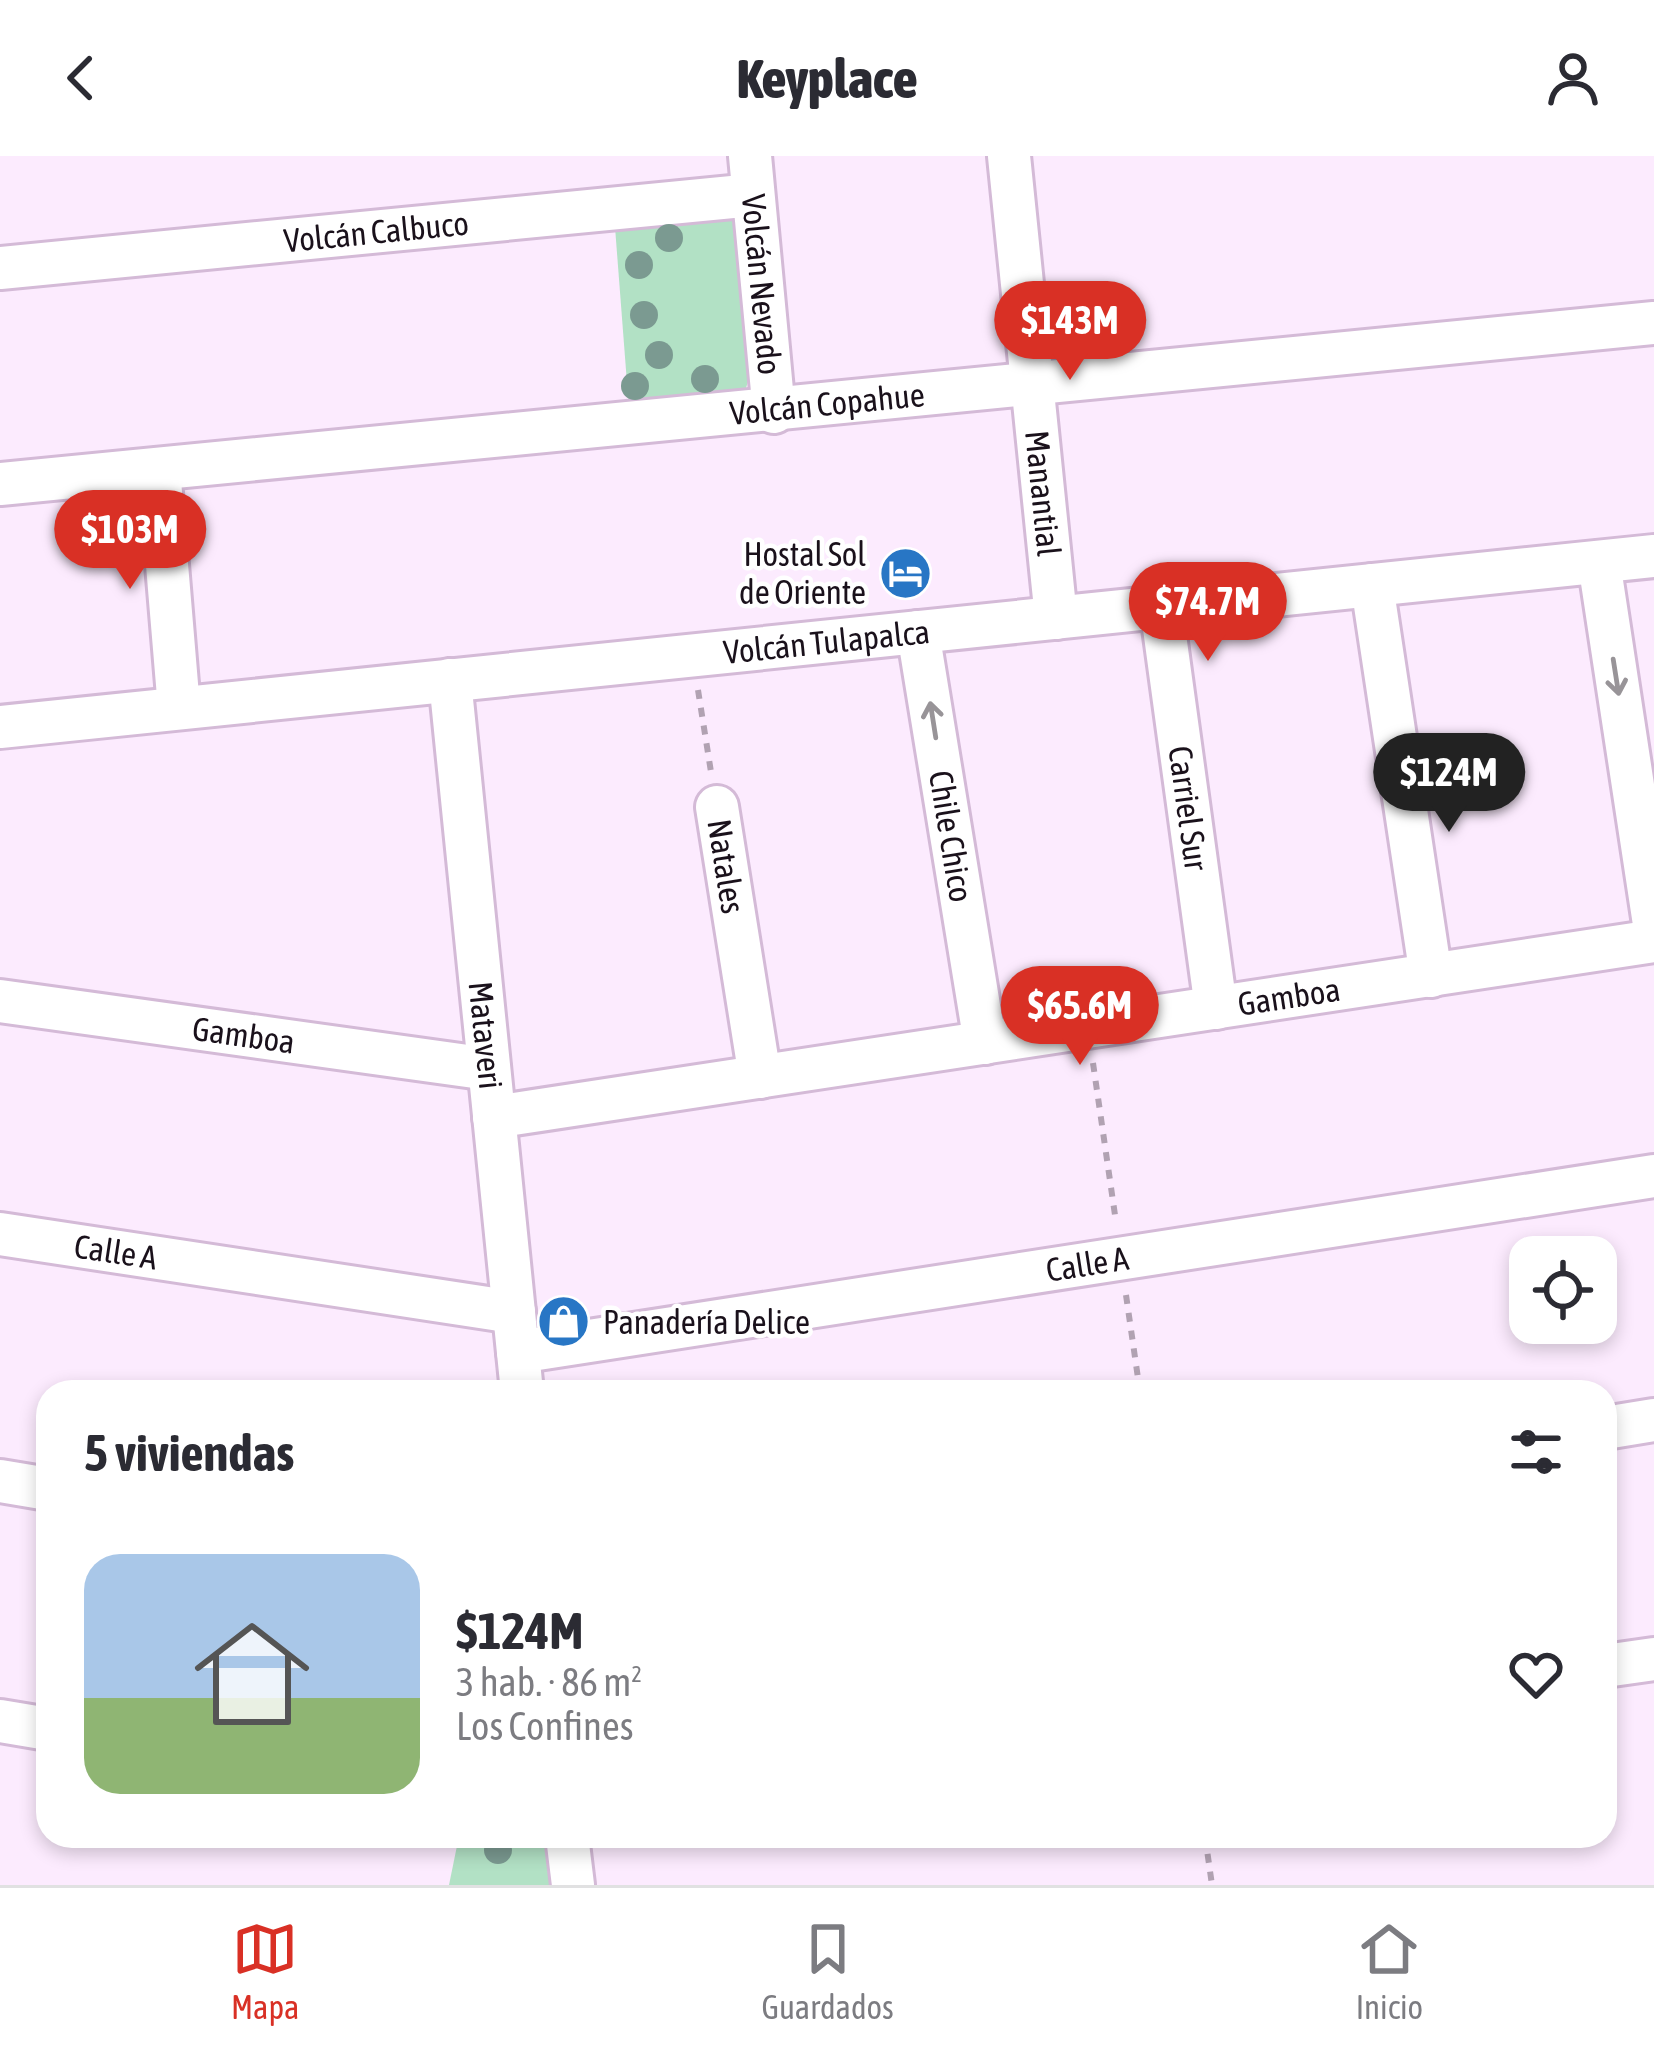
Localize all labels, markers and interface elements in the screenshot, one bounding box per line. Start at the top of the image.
icon: back [48,45,114,111]
icon: person [1540,45,1606,111]
text: Keyplace [736,48,918,109]
street label: Volcán Nevado [735,192,789,376]
street label: Volcán Calbuco [282,204,470,259]
pin: $143M [986,281,1154,383]
text: $143M [1021,298,1119,342]
street label: Volcán Copahue [728,375,926,432]
street label: Manantial [1018,429,1069,558]
pin: $103M [46,490,214,592]
text: $103M [81,507,179,551]
place label: Hostal Sol de Oriente [739,535,866,611]
hotel icon: Hostal Sol de Oriente [877,545,933,601]
pin: $74.7M [1110,562,1306,664]
text: $74.7M [1156,579,1260,623]
street label: Volcán Tulapalca [722,612,932,671]
one-way arrow [1605,657,1628,696]
one-way arrow [920,701,943,740]
pin: $124M [1365,733,1533,835]
street label: Carriel Sur [1161,744,1216,874]
text: $124M [1400,750,1498,794]
street label: Chile Chico [922,768,981,905]
street label: Natales [700,816,753,916]
pin: $65.6M [982,966,1178,1068]
street label: Gamboa [1235,970,1343,1023]
street label: Mataveri [462,980,510,1091]
text: $65.6M [1028,983,1132,1027]
street label: Gamboa [190,1009,297,1061]
street label: Calle A [72,1227,160,1277]
map controls [1509,1236,1617,1344]
button: locate [1509,1236,1617,1344]
street label: Calle A [1043,1239,1132,1289]
shop icon: Panadería Delice [536,1294,592,1350]
place label: Panadería Delice [603,1303,810,1341]
icon: filters [1503,1419,1569,1485]
text: 5 viviendas [84,1423,294,1482]
text: $124M [456,1601,584,1660]
icon: home [180,1602,324,1746]
icon: heart [1503,1641,1569,1707]
text: 3 hab. · 86 m² [456,1660,642,1704]
text: Los Confines [456,1704,633,1748]
tab: Mapa [231,1916,299,2026]
tab: Guardados [761,1916,894,2026]
tab: Inicio [1356,1916,1423,2026]

